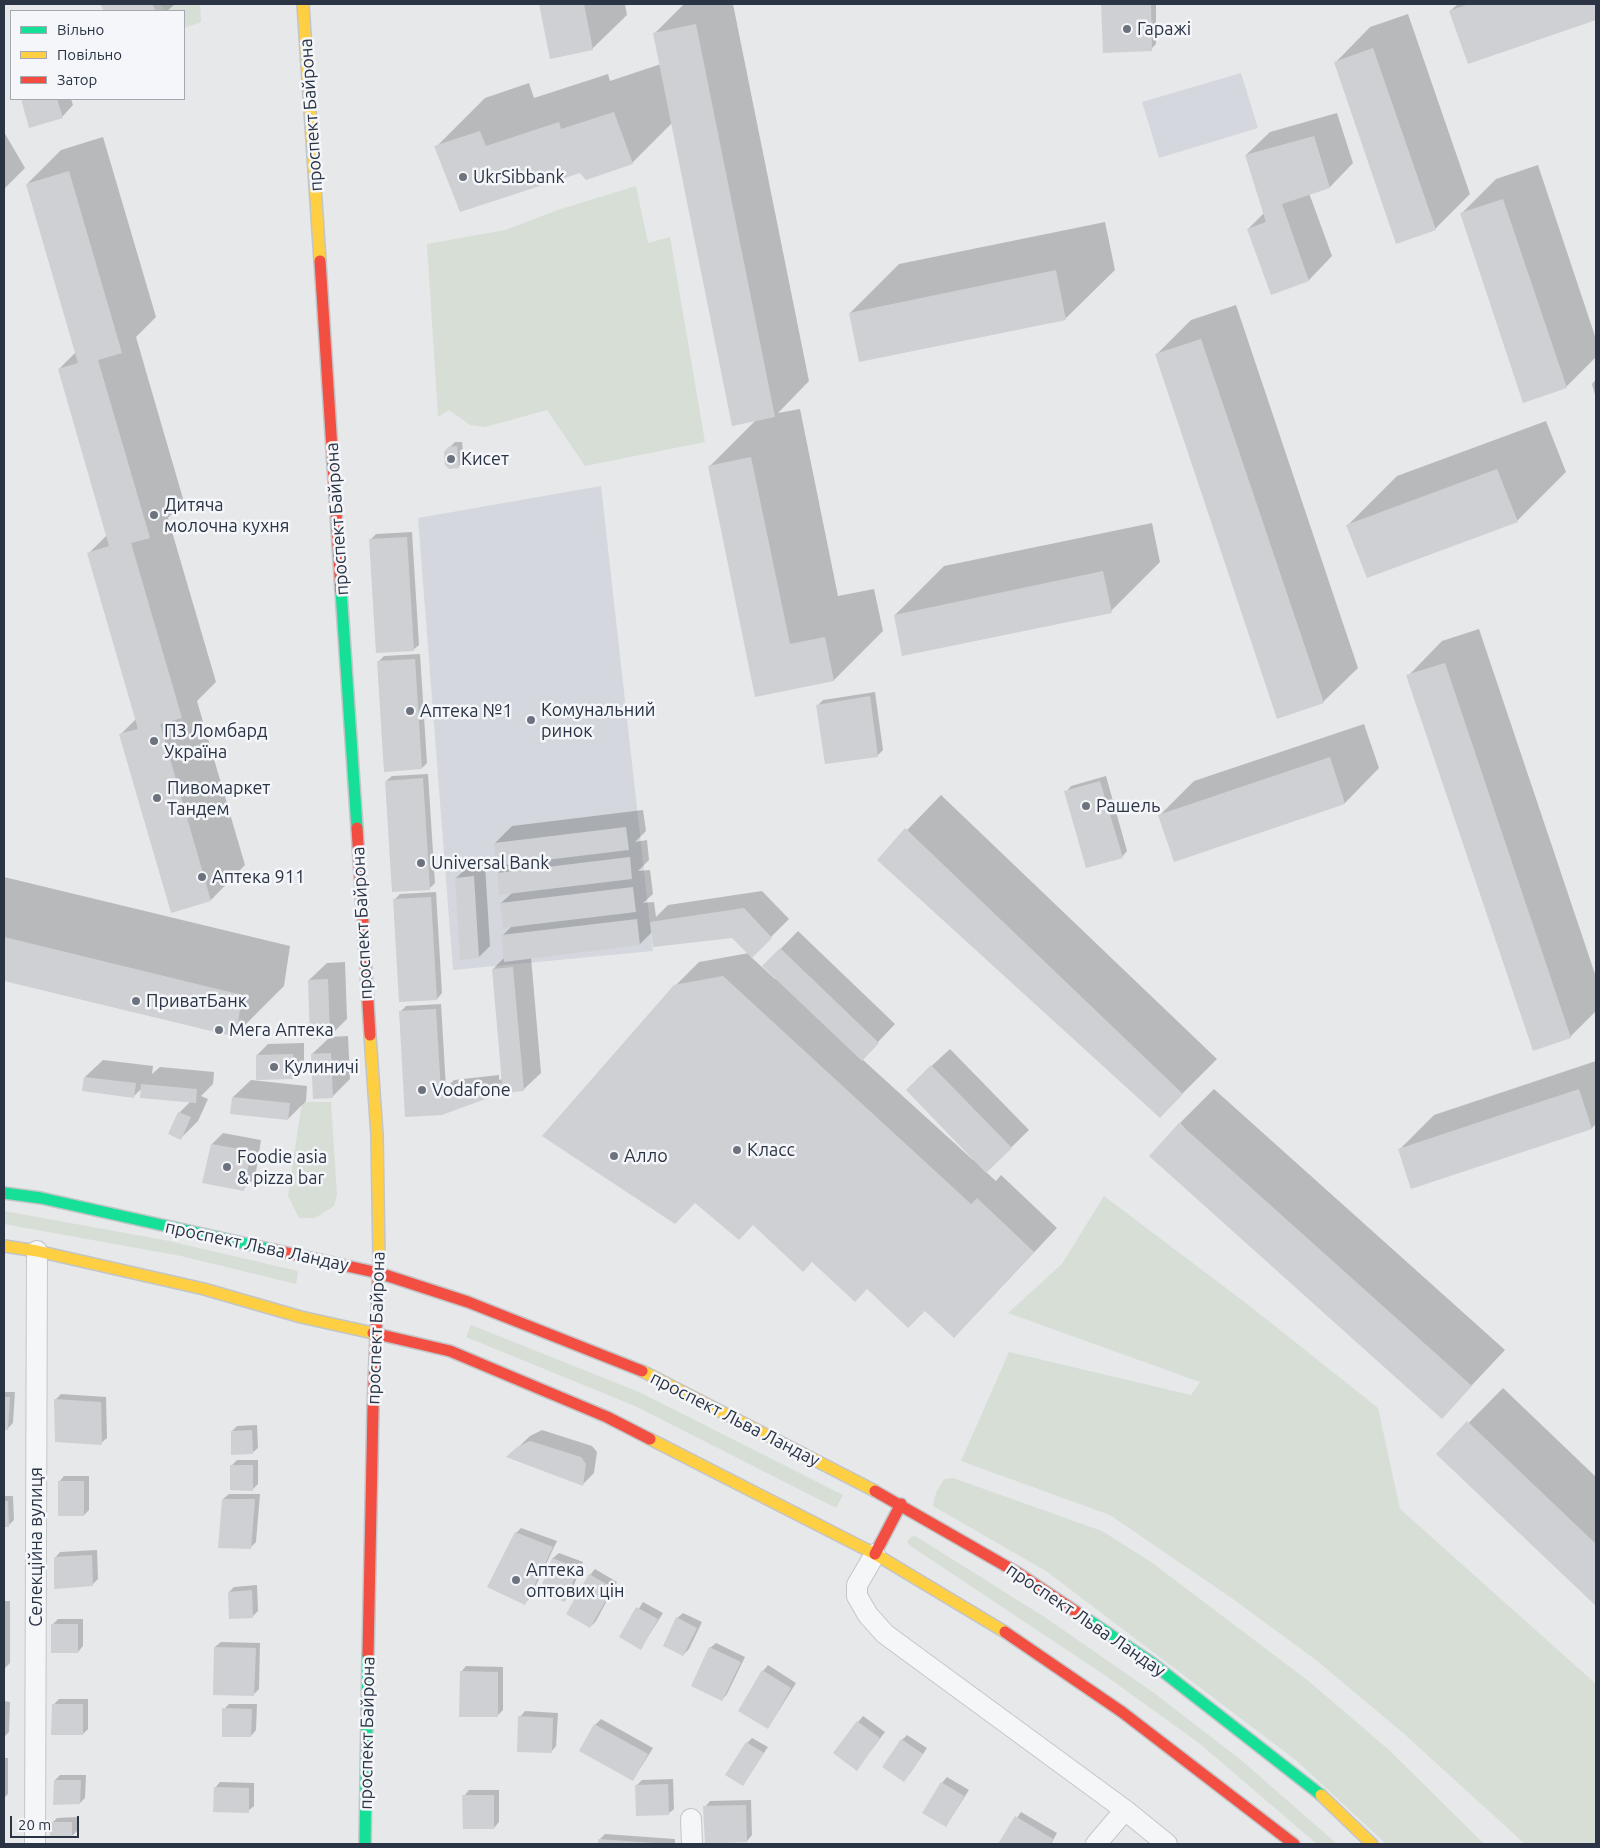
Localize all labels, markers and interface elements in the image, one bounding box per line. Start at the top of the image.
legend [10,10,185,100]
place label: Гаражі [1137,18,1191,40]
text: Вільно [57,21,104,38]
marker: Гаражі [1121,23,1133,35]
street label: проспект Байрона [295,38,327,192]
text: Повільно [57,46,122,63]
text: Затор [57,71,97,88]
place label: UkrSibbank [473,166,565,188]
marker: UkrSibbank [457,171,469,183]
street label: проспект Байрона [321,442,353,596]
place label: Кисет [461,448,509,470]
marker: Кисет [445,453,457,465]
place label: Дитяча молочна кухня [164,494,290,536]
marker: Дитяча молочна кухня [148,509,160,521]
place label: Комунальний ринок [541,699,655,742]
place label: Аптека №1 [420,700,513,722]
marker: Аптека №1 [404,705,416,717]
marker: Комунальний ринок [525,714,537,726]
place label: ПЗ Ломбард Україна [164,720,268,762]
marker: ПЗ Ломбард Україна [148,735,160,747]
place label: Пивомаркет Тандем [167,777,270,820]
marker: Пивомаркет Тандем [151,792,163,804]
place label: Рашель [1096,795,1160,817]
marker: Рашель [1080,800,1092,812]
street label: проспект Байрона [347,846,377,1000]
place label: Universal Bank [431,852,549,874]
marker: Universal Bank [415,857,427,869]
place label: Аптека 911 [212,866,305,888]
marker: Аптека 911 [196,871,208,883]
place label: ПриватБанк [146,990,247,1012]
marker: ПриватБанк [130,995,142,1007]
place label: Мега Аптека [229,1019,334,1041]
marker: Мега Аптека [213,1024,225,1036]
place label: Кулиничі [284,1056,359,1078]
marker: Кулиничі [268,1061,280,1073]
place label: Vodafone [432,1079,511,1101]
marker: Vodafone [416,1084,428,1096]
place label: Класс [747,1139,795,1161]
marker: Класс [731,1144,743,1156]
place label: Алло [624,1145,668,1167]
place label: Foodie asia & pizza bar [237,1146,327,1188]
marker: Алло [608,1150,620,1162]
marker: Foodie asia & pizza bar [221,1161,233,1173]
street label: проспект Льва Ландау [163,1216,351,1276]
street label: проспект Байрона [363,1251,389,1405]
street label: проспект Льва Ландау [647,1367,823,1471]
street label: Селекційна вулиця [25,1467,47,1627]
place label: Аптека оптових цін [526,1559,625,1602]
street label: проспект Льва Ландау [1002,1559,1170,1681]
marker: Аптека оптових цін [510,1574,522,1586]
street label: проспект Байрона [355,1656,379,1810]
scale bar [12,1806,81,1838]
text: 20 m [18,1816,51,1833]

